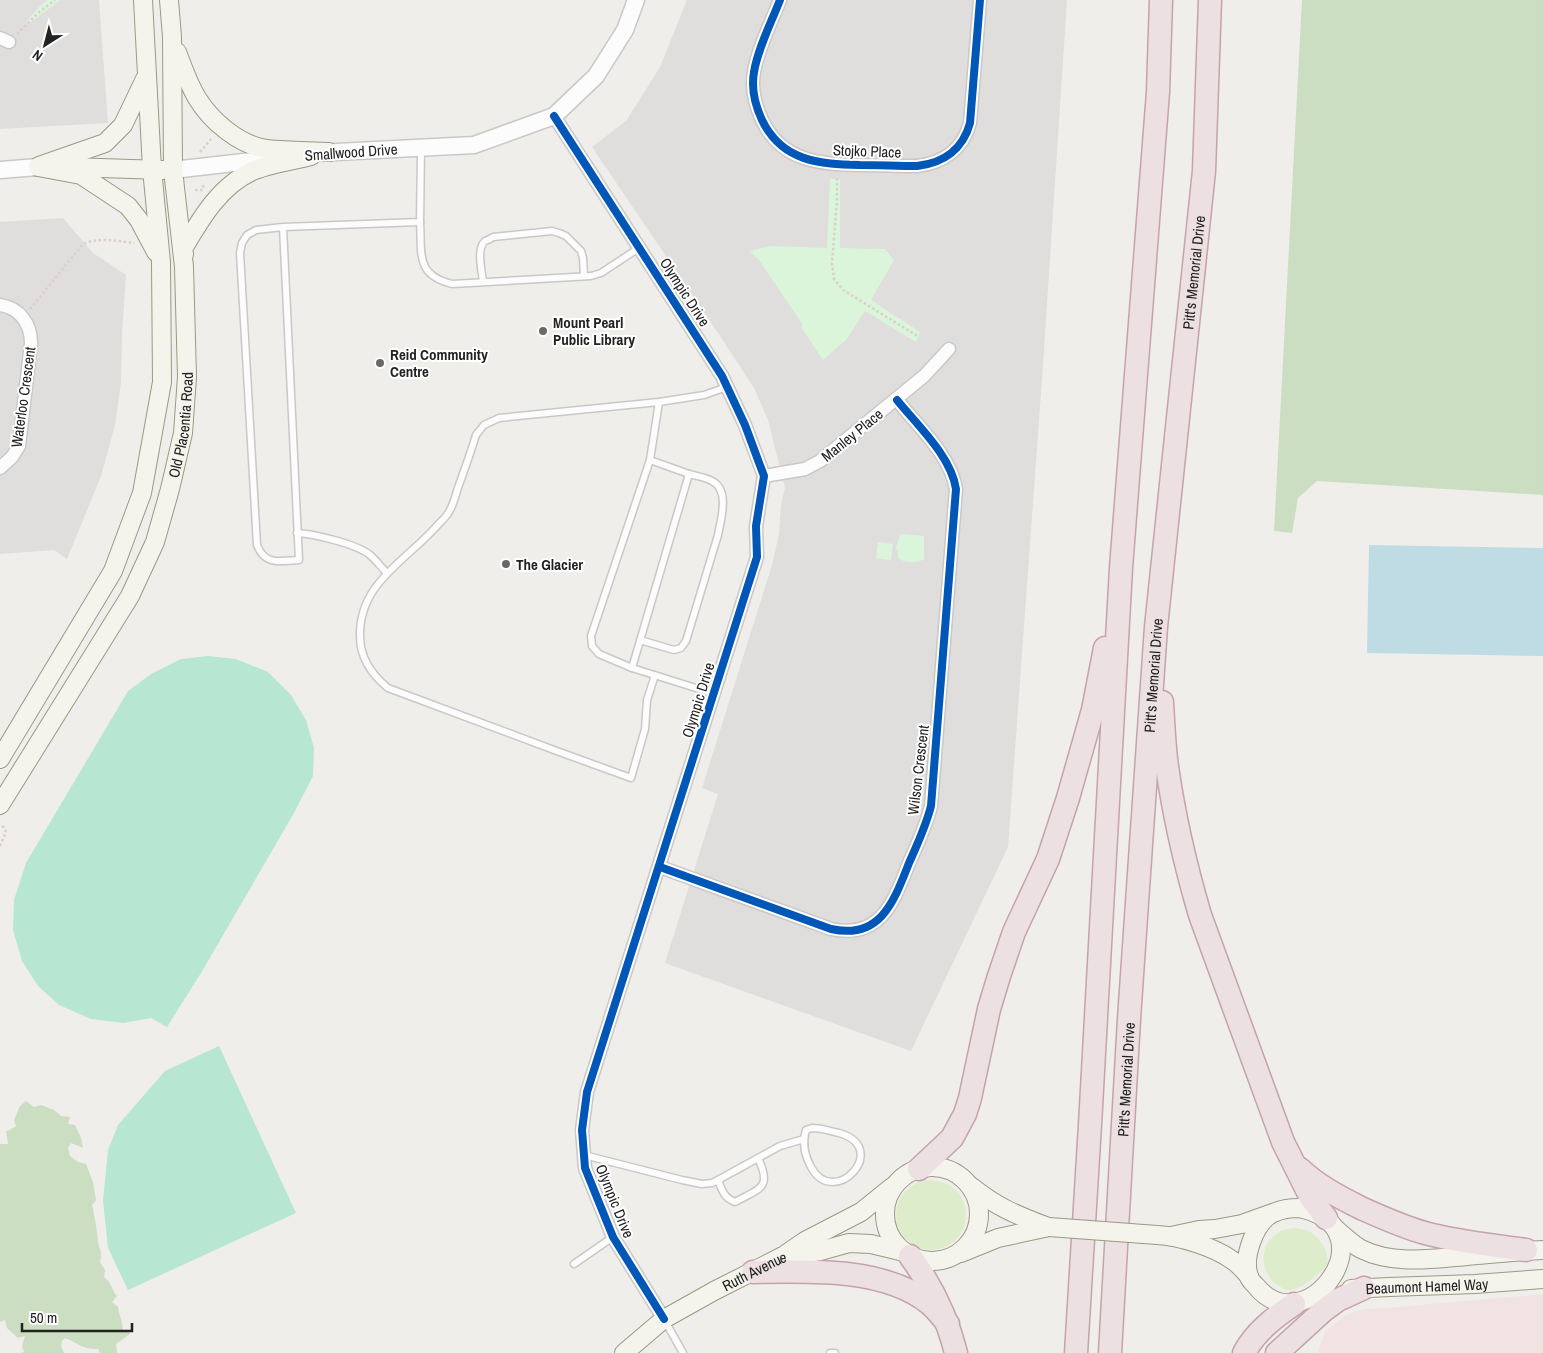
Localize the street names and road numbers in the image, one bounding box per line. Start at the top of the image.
street label: Smallwood Drive [304,138,398,166]
street label: Stojko Place [832,139,902,163]
street label: Pitt's Memorial Drive [1177,214,1210,330]
street label: Olympic Drive [655,254,715,331]
street label: Waterloo Crescent [6,345,41,449]
street label: Old Placentia Road [162,372,198,480]
street label: Manley Place [817,404,887,466]
street label: Pitt's Memorial Drive [1138,617,1167,733]
street label: Olympic Drive [677,660,719,740]
street label: Wilson Crescent [902,723,934,816]
street label: Pitt's Memorial Drive [1112,1022,1139,1137]
street label: Olympic Drive [591,1161,639,1241]
street label: Ruth Avenue [718,1246,788,1296]
street label: Beaumont Hamel Way [1365,1272,1490,1299]

